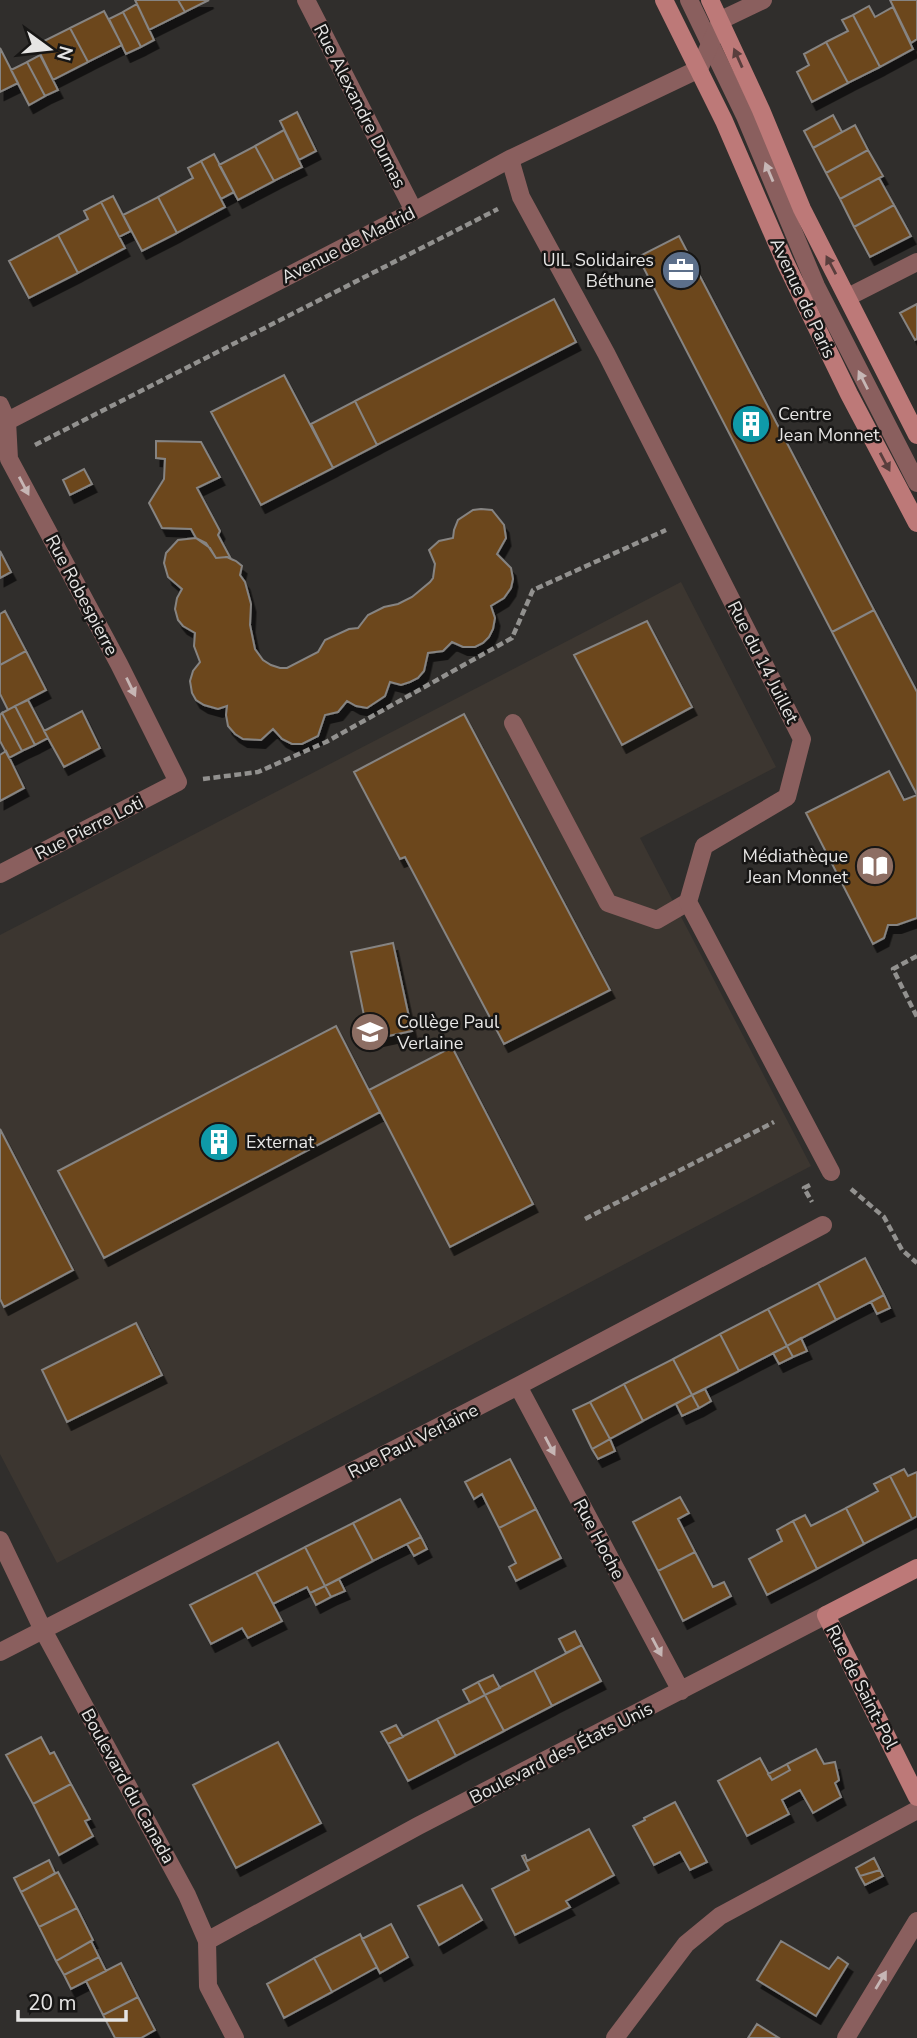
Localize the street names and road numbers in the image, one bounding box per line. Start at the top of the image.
street label: Rue Alexandre Dumas [308,20,412,192]
street label: Avenue de Madrid [277,201,419,289]
street label: Avenue de Paris [765,234,841,362]
street label: Rue Robespierre [40,530,124,660]
street label: Rue du 14 Juillet [722,597,805,728]
street label: Rue Pierre Loti [31,790,147,866]
street label: Rue Paul Verlaine [344,1398,482,1484]
street label: Rue Hoche [568,1494,630,1584]
street label: Rue de Saint-Pol [820,1621,904,1754]
street label: Boulevard des États Unis [465,1696,657,1810]
street label: Boulevard du Canada [75,1704,181,1868]

